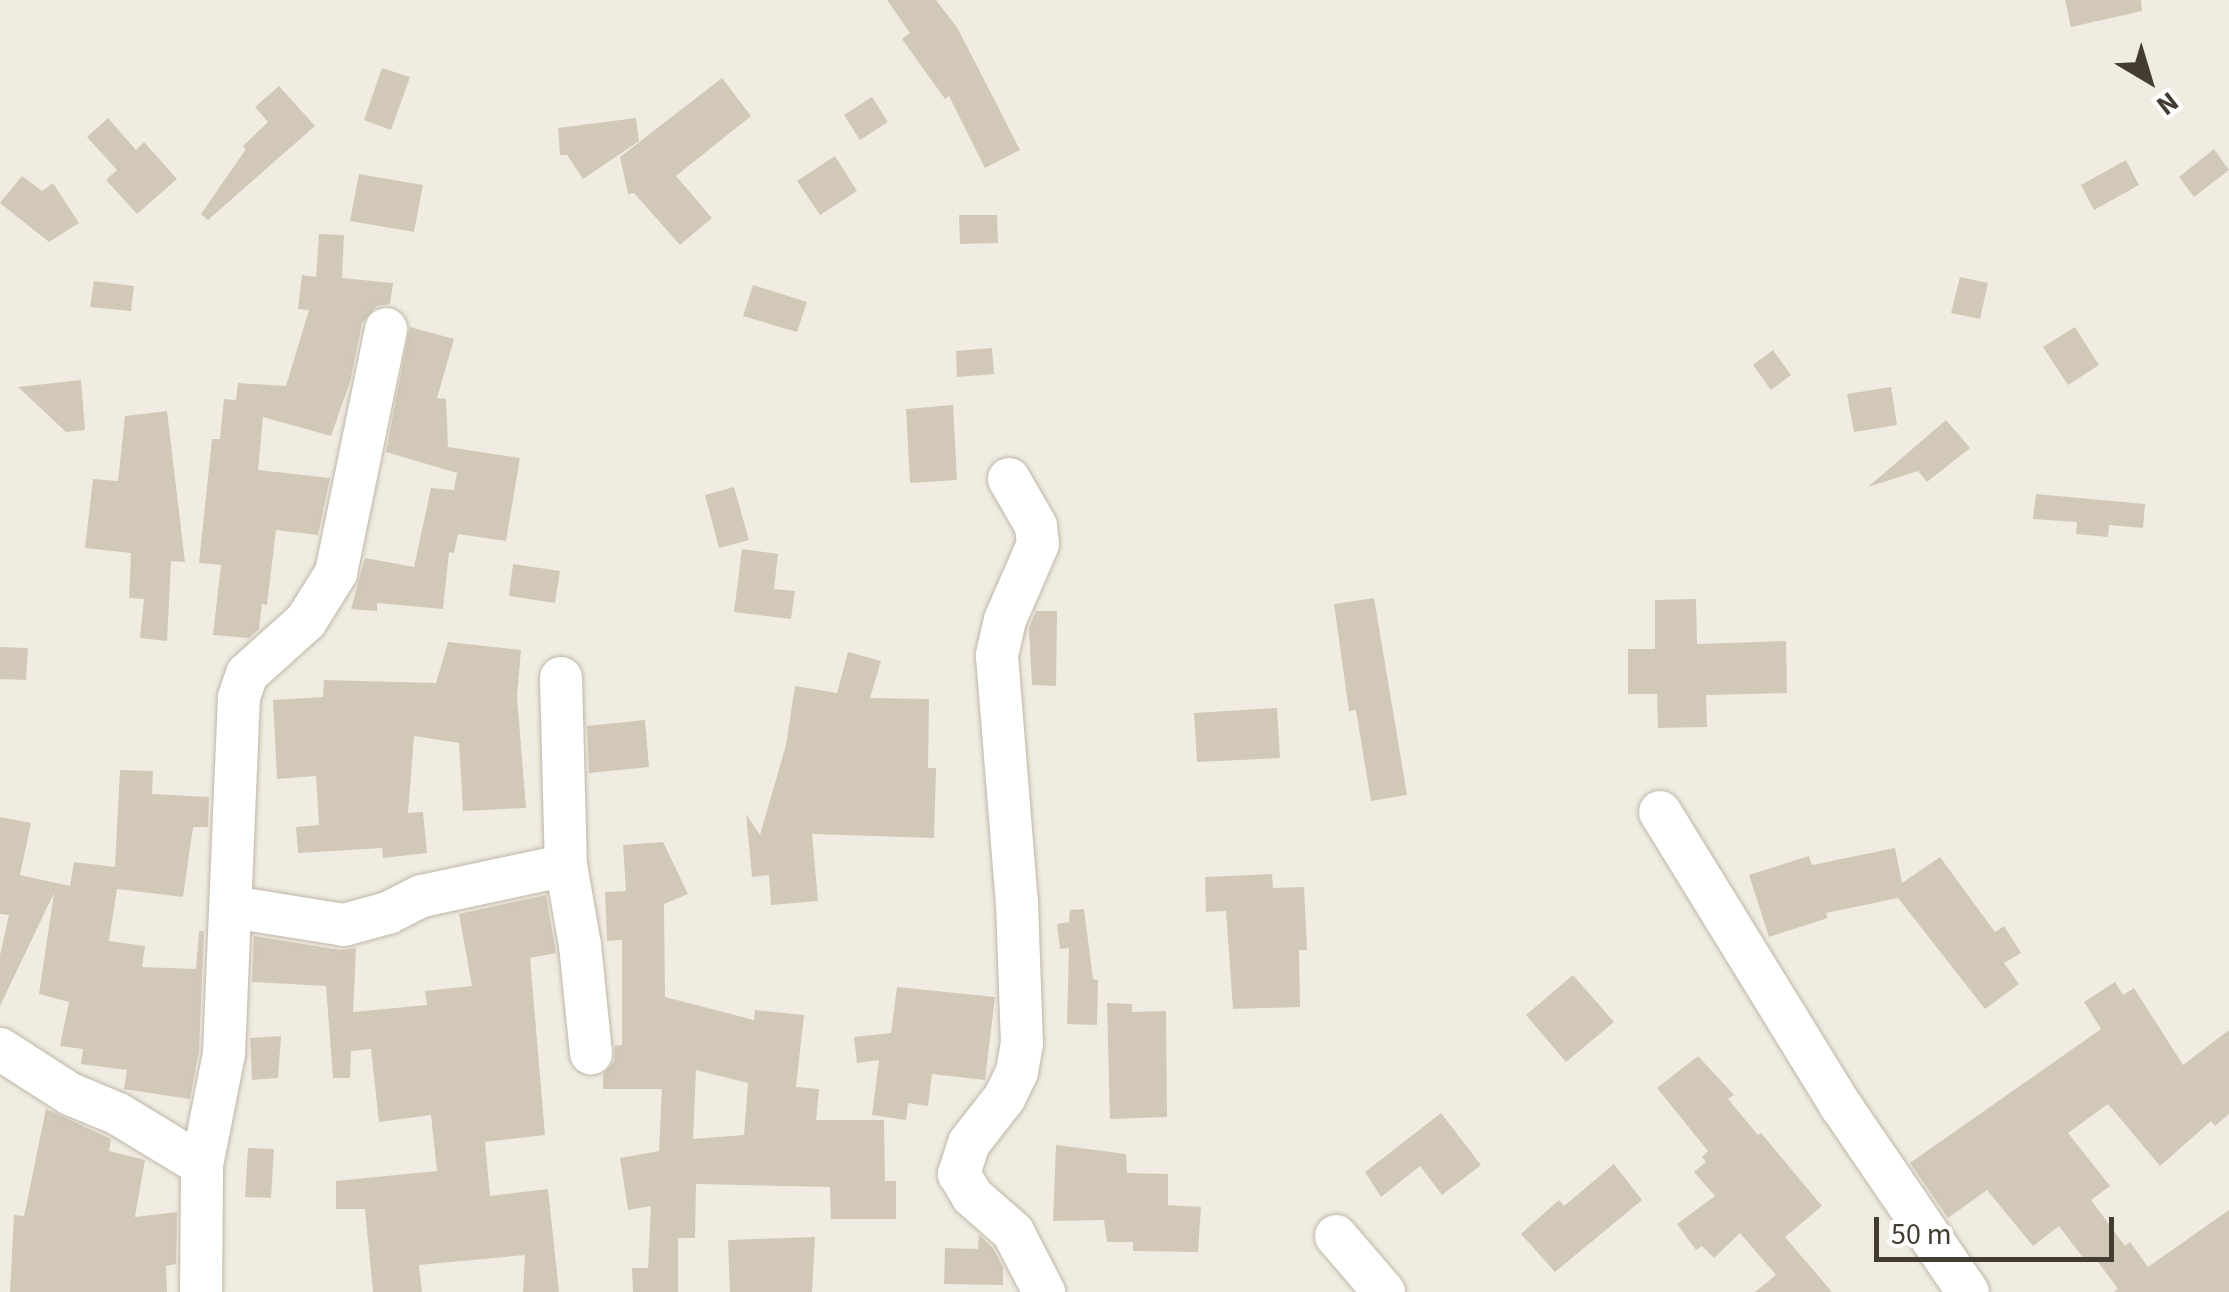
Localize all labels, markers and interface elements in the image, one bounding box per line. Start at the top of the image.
north arrow [2099,30,2199,130]
text: N [2148,82,2187,125]
scale bar [1879,1197,2119,1259]
text: 50 m [1891,1213,1952,1256]

